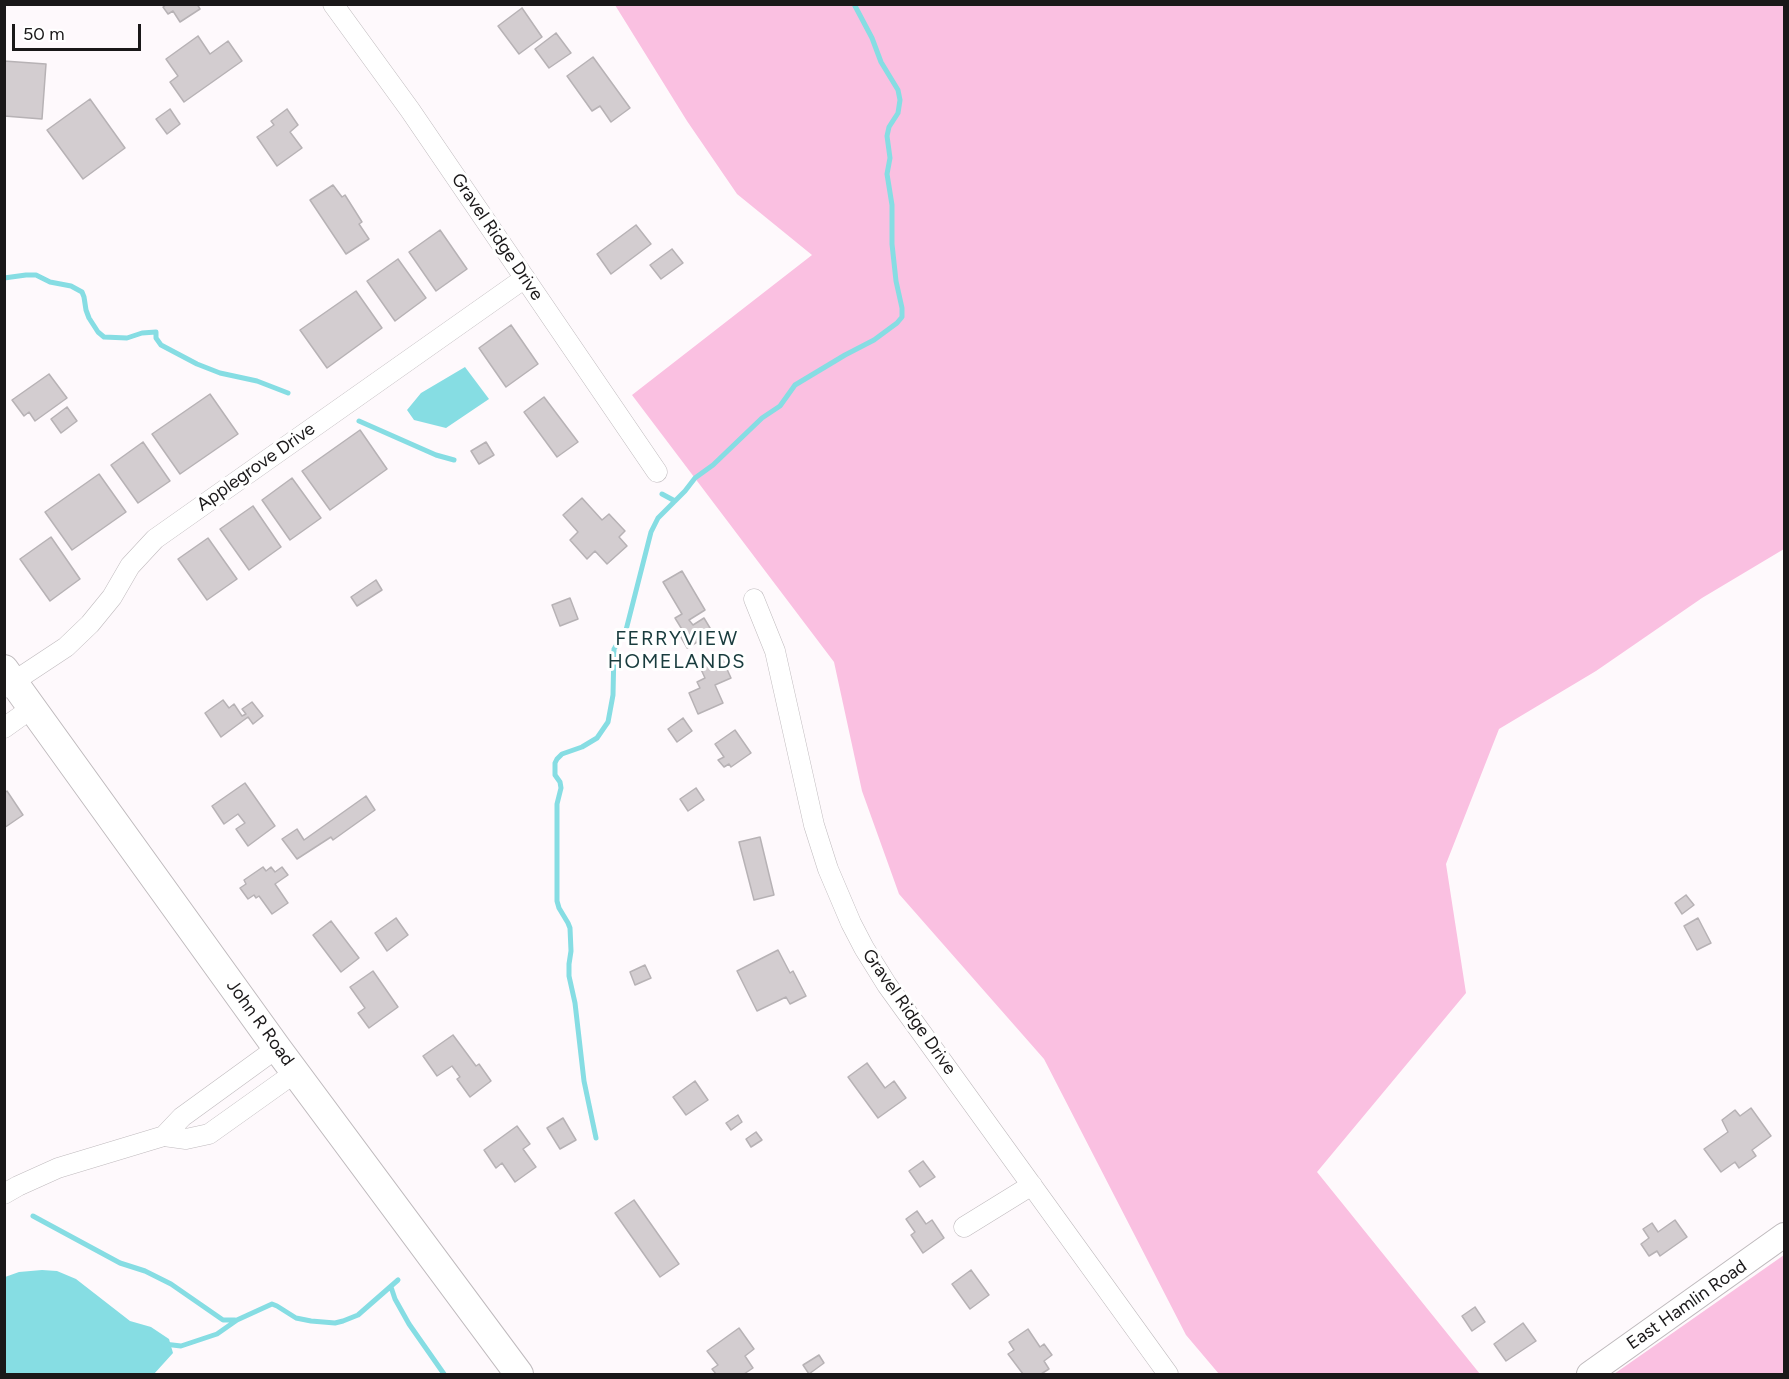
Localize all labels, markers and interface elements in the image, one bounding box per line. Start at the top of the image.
scale bar [15,12,144,50]
text: 50 m [23,23,65,45]
street label: Gravel Ridge Drive [446,169,548,305]
street label: Applegrove Drive [193,418,319,516]
district label: FERRYVIEW HOMELANDS [608,627,746,674]
street label: Gravel Ridge Drive [858,945,960,1079]
street label: John R Road [221,976,299,1070]
street label: East Hamlin Road [1623,1256,1751,1354]

